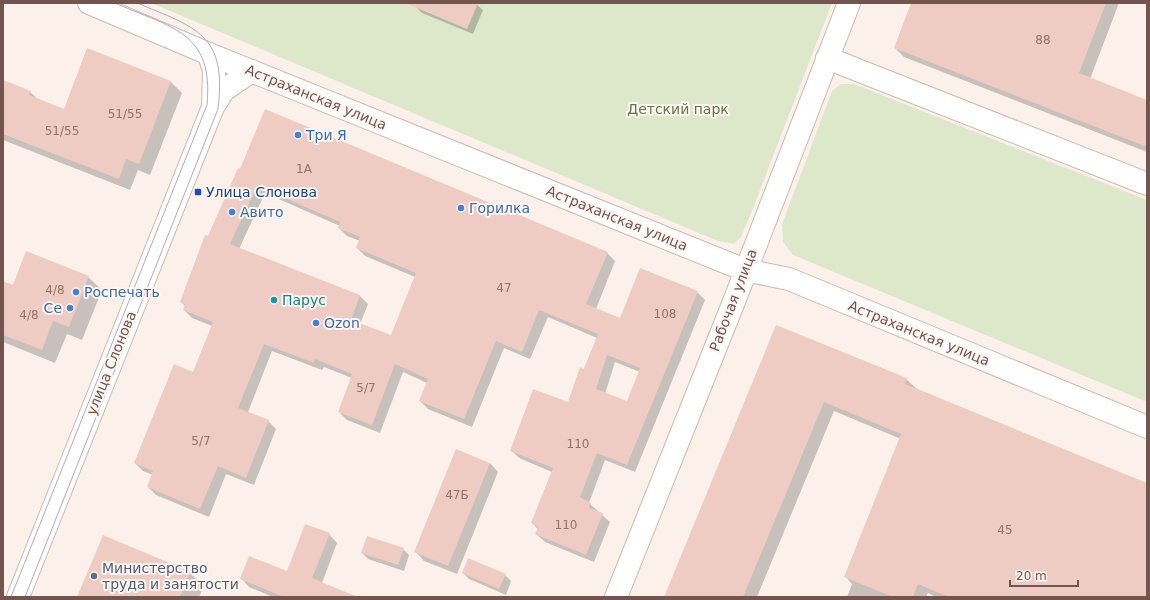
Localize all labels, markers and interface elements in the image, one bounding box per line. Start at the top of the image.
house number: 88 [1035,33,1051,47]
street label: Астраханская улица [243,61,389,133]
park label: Детский парк [627,101,729,117]
house number: 51/55 [108,107,142,121]
house number: 51/55 [45,124,79,138]
place label: Три Я [305,127,347,143]
marker: Три Я [293,130,303,140]
house number: 1А [296,162,313,176]
street label: Астраханская улица [544,182,690,254]
place label: Улица Слонова [206,184,317,200]
marker: Улица Слонова [193,187,203,197]
place label: Горилка [469,200,530,216]
marker: Горилка [456,203,466,213]
place label: Авито [240,204,284,220]
marker: Авито [227,207,237,217]
street label: Рабочая улица [706,247,760,353]
house number: 47 [496,281,512,295]
house number: 4/8 [45,283,65,297]
place label: Роспечать [84,284,160,300]
marker: Роспечать [71,287,81,297]
place label: Парус [282,292,326,308]
marker: Парус [269,295,279,305]
street label: Астраханская улица [846,297,992,369]
place label: Се [44,300,62,316]
marker: Се [65,303,75,313]
house number: 108 [654,307,676,321]
house number: 4/8 [19,308,39,322]
street label: улица Слонова [83,309,139,417]
place label: Ozon [324,315,360,331]
marker: Ozon [311,318,321,328]
house number: 5/7 [356,381,376,395]
house number: 5/7 [191,434,211,448]
house number: 110 [567,437,589,451]
house number: 47Б [445,488,469,502]
house number: 110 [555,518,577,532]
house number: 45 [997,523,1013,537]
place label: Министерство труда и занятости [102,560,239,592]
scale bar [1010,562,1078,588]
text: 20 m [1016,569,1047,583]
marker: Министерство труда и занятости [89,571,99,581]

